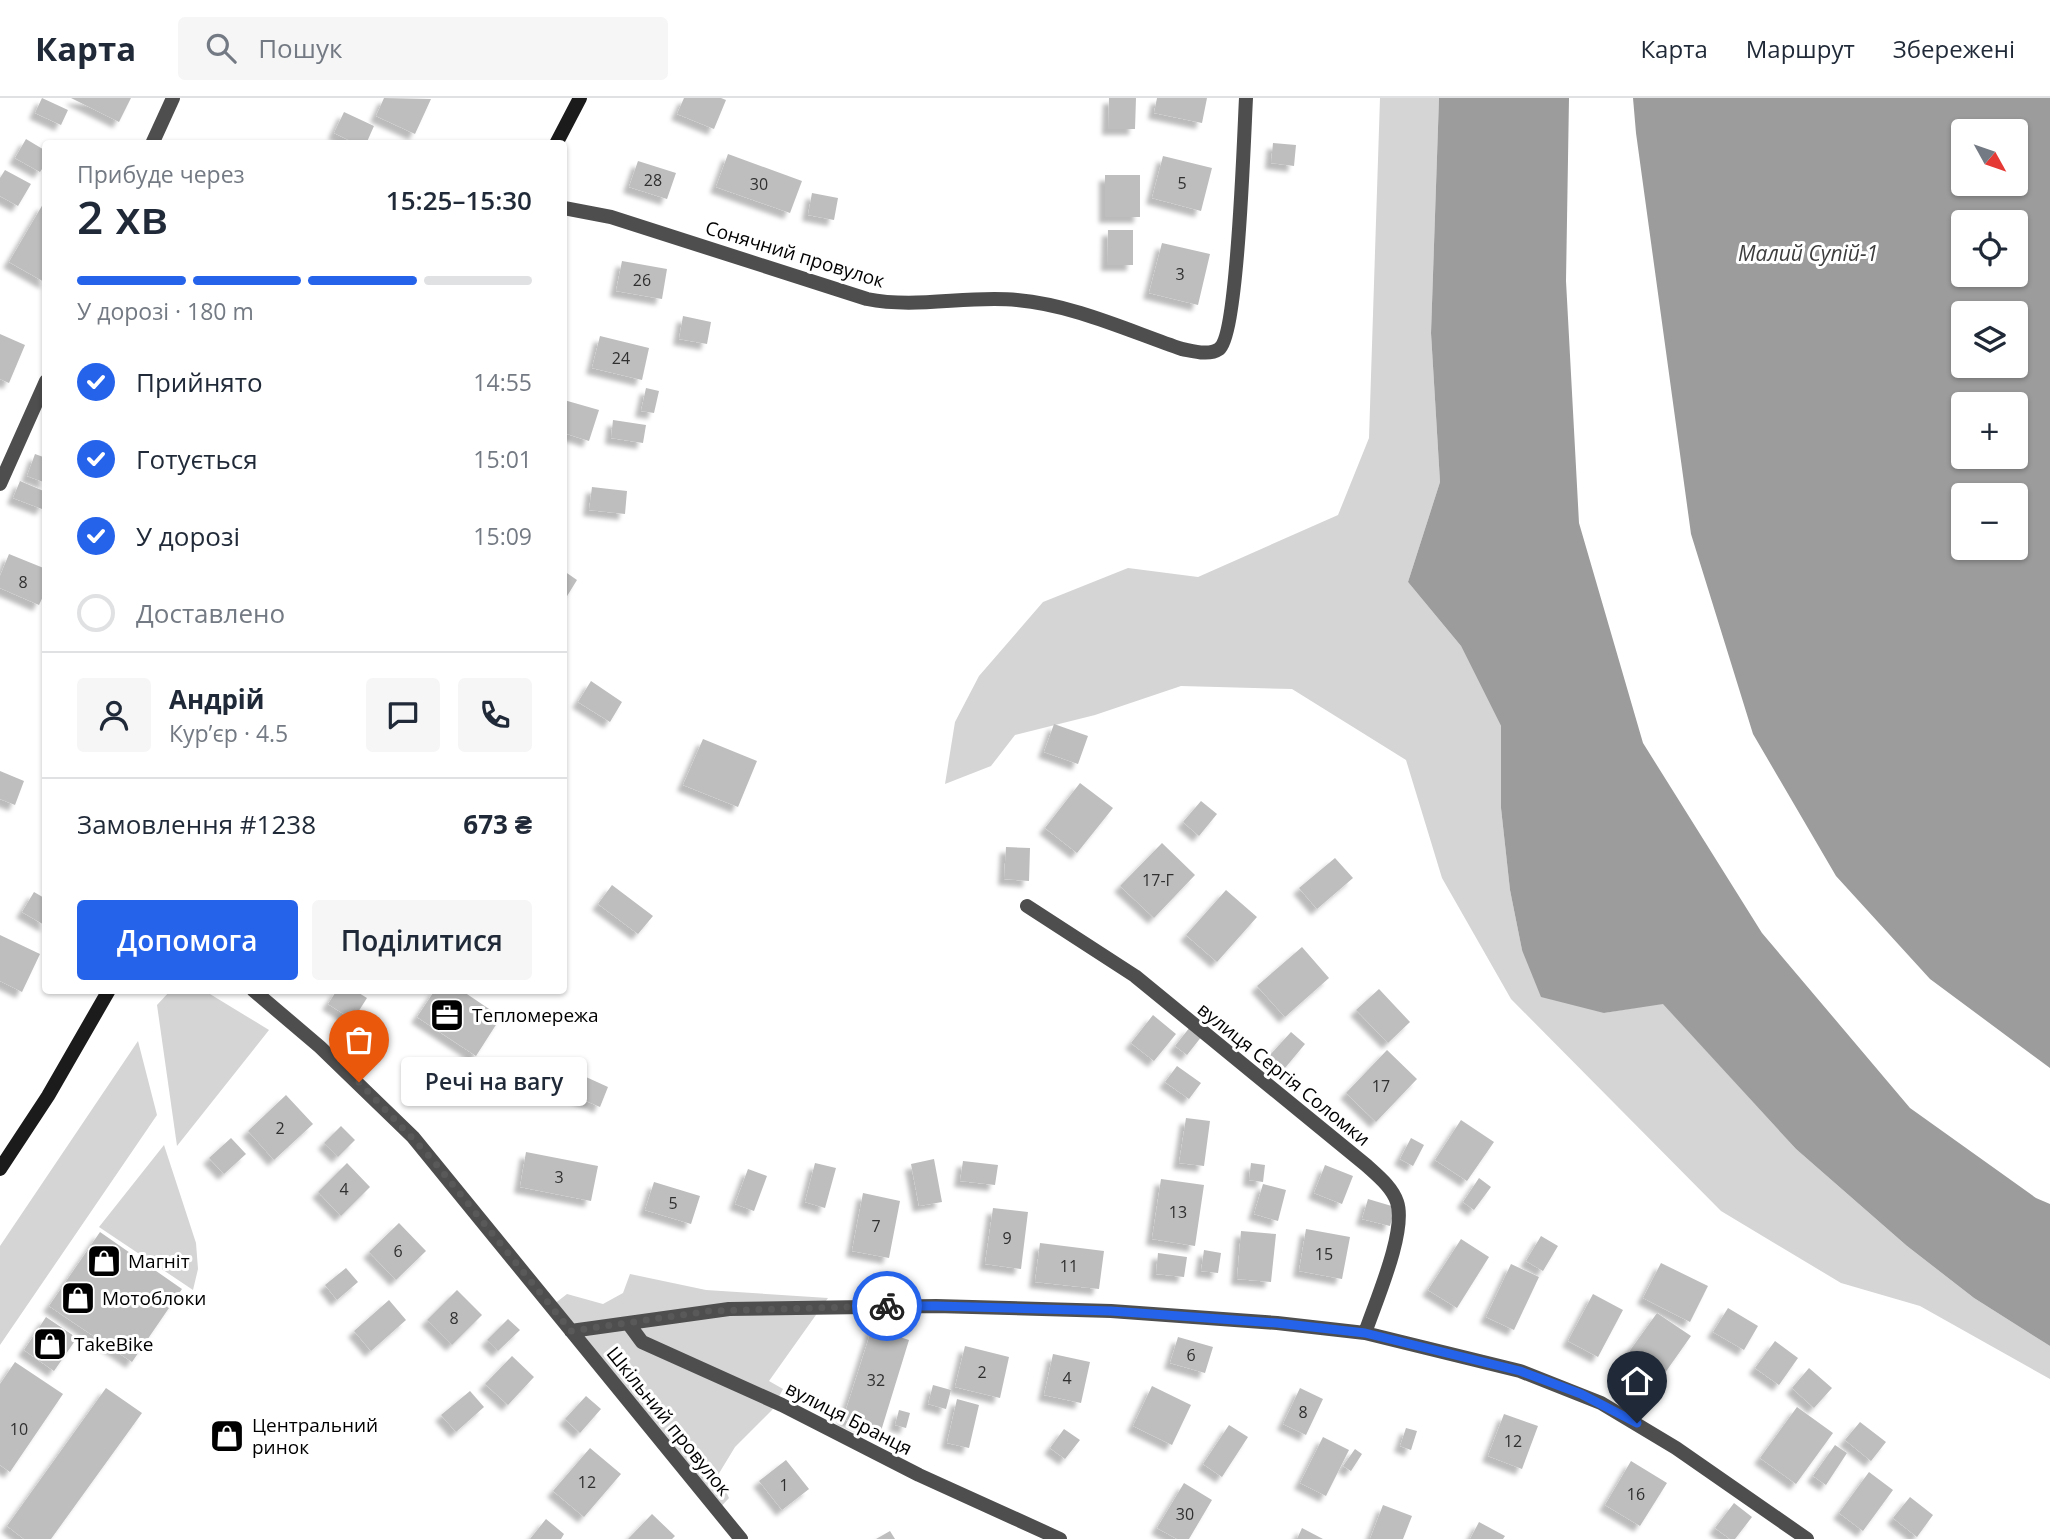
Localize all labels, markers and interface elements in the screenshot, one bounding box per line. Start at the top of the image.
search box [178,17,668,80]
text: Карта [35,26,136,71]
icon: search [202,29,240,67]
text: Пошук [258,30,342,66]
text: Карта [1640,32,1708,65]
text: Маршрут [1746,32,1855,65]
text: Збережені [1893,32,2015,65]
north arrow [1951,119,2028,196]
map controls [1951,119,2028,560]
text: Прибуде через [77,158,245,190]
house number: 28 [644,169,662,191]
house number: 5 [1177,172,1187,194]
house number: 30 [750,173,768,195]
text: 15:25–15:30 [386,182,532,218]
text: 2 хв [77,185,168,247]
button: locate [1951,210,2028,287]
street label: Сонячний провулок [702,214,888,294]
water label: Малий Супій-1 [1738,239,1878,267]
house number: 3 [1175,263,1185,285]
house number: 26 [633,269,651,291]
text: У дорозі · 180 m [77,295,254,327]
button: layers [1951,301,2028,378]
house number: 24 [612,347,630,369]
icon: check [77,363,115,401]
text: Прийнято [136,364,263,400]
text: 14:55 [473,366,532,398]
button: + [1951,392,2028,469]
icon: check [77,440,115,478]
text: Готується [136,441,258,477]
text: 15:01 [473,443,532,475]
button: − [1951,483,2028,560]
icon: check [77,517,115,555]
text: У дорозі [136,518,240,554]
text: 15:09 [473,520,532,552]
house number: 8 [18,571,28,593]
text: Доставлено [136,595,285,631]
button: person [77,678,151,752]
button: chat [366,678,440,752]
button: phone [458,678,532,752]
text: Андрій [169,681,265,717]
text: Кур’єр · 4.5 [169,717,288,749]
text: Замовлення #1238 [77,806,316,842]
text: 673 ₴ [463,806,532,842]
house number: 17-Г [1142,869,1174,891]
button: Допомога [77,900,298,980]
button: Поділитися [312,900,532,980]
office icon: Тепломережа [428,996,466,1034]
street label: вулиця Сергія Соломки [1192,996,1376,1152]
place label: Тепломережа [472,1002,599,1028]
pin [329,1010,389,1082]
icon: bag [340,1021,378,1059]
callout: Речі на вагу [401,1058,586,1107]
text: Речі на вагу [425,1065,563,1097]
house number: 17 [1372,1075,1390,1097]
house number: 2 [275,1117,285,1139]
house number: 3 [554,1166,564,1188]
house number: 4 [339,1178,349,1200]
house number: 5 [668,1192,678,1214]
house number: 13 [1169,1201,1187,1223]
house number: 7 [871,1215,881,1237]
house number: 9 [1002,1227,1012,1249]
house number: 6 [393,1240,403,1262]
shop icon: Магніт [85,1242,123,1280]
house number: 15 [1315,1243,1333,1265]
place label: Магніт [128,1248,190,1274]
house number: 11 [1060,1255,1078,1277]
courier [852,1271,922,1341]
shop icon: Мотоблоки [59,1279,97,1317]
place label: Мотоблоки [102,1285,206,1311]
icon: bike [868,1287,906,1325]
house number: 8 [449,1307,459,1329]
shop icon: TakeBike [31,1325,69,1363]
place label: TakeBike [74,1331,153,1357]
street label: Шкільний провулок [601,1341,737,1501]
house number: 6 [1186,1344,1196,1366]
pin [1607,1351,1667,1423]
house number: 2 [977,1361,987,1383]
icon: home [1618,1362,1656,1400]
house number: 4 [1062,1367,1072,1389]
house number: 32 [867,1369,885,1391]
street label: вулиця Бранця [781,1375,917,1461]
house number: 8 [1298,1401,1308,1423]
place label: Центральний ринок [252,1412,378,1460]
shop icon: Центральний ринок [208,1417,246,1455]
house number: 10 [10,1418,28,1440]
house number: 12 [1504,1430,1522,1452]
house number: 12 [578,1471,596,1493]
house number: 1 [779,1474,789,1496]
house number: 16 [1627,1483,1645,1505]
house number: 30 [1176,1503,1194,1525]

